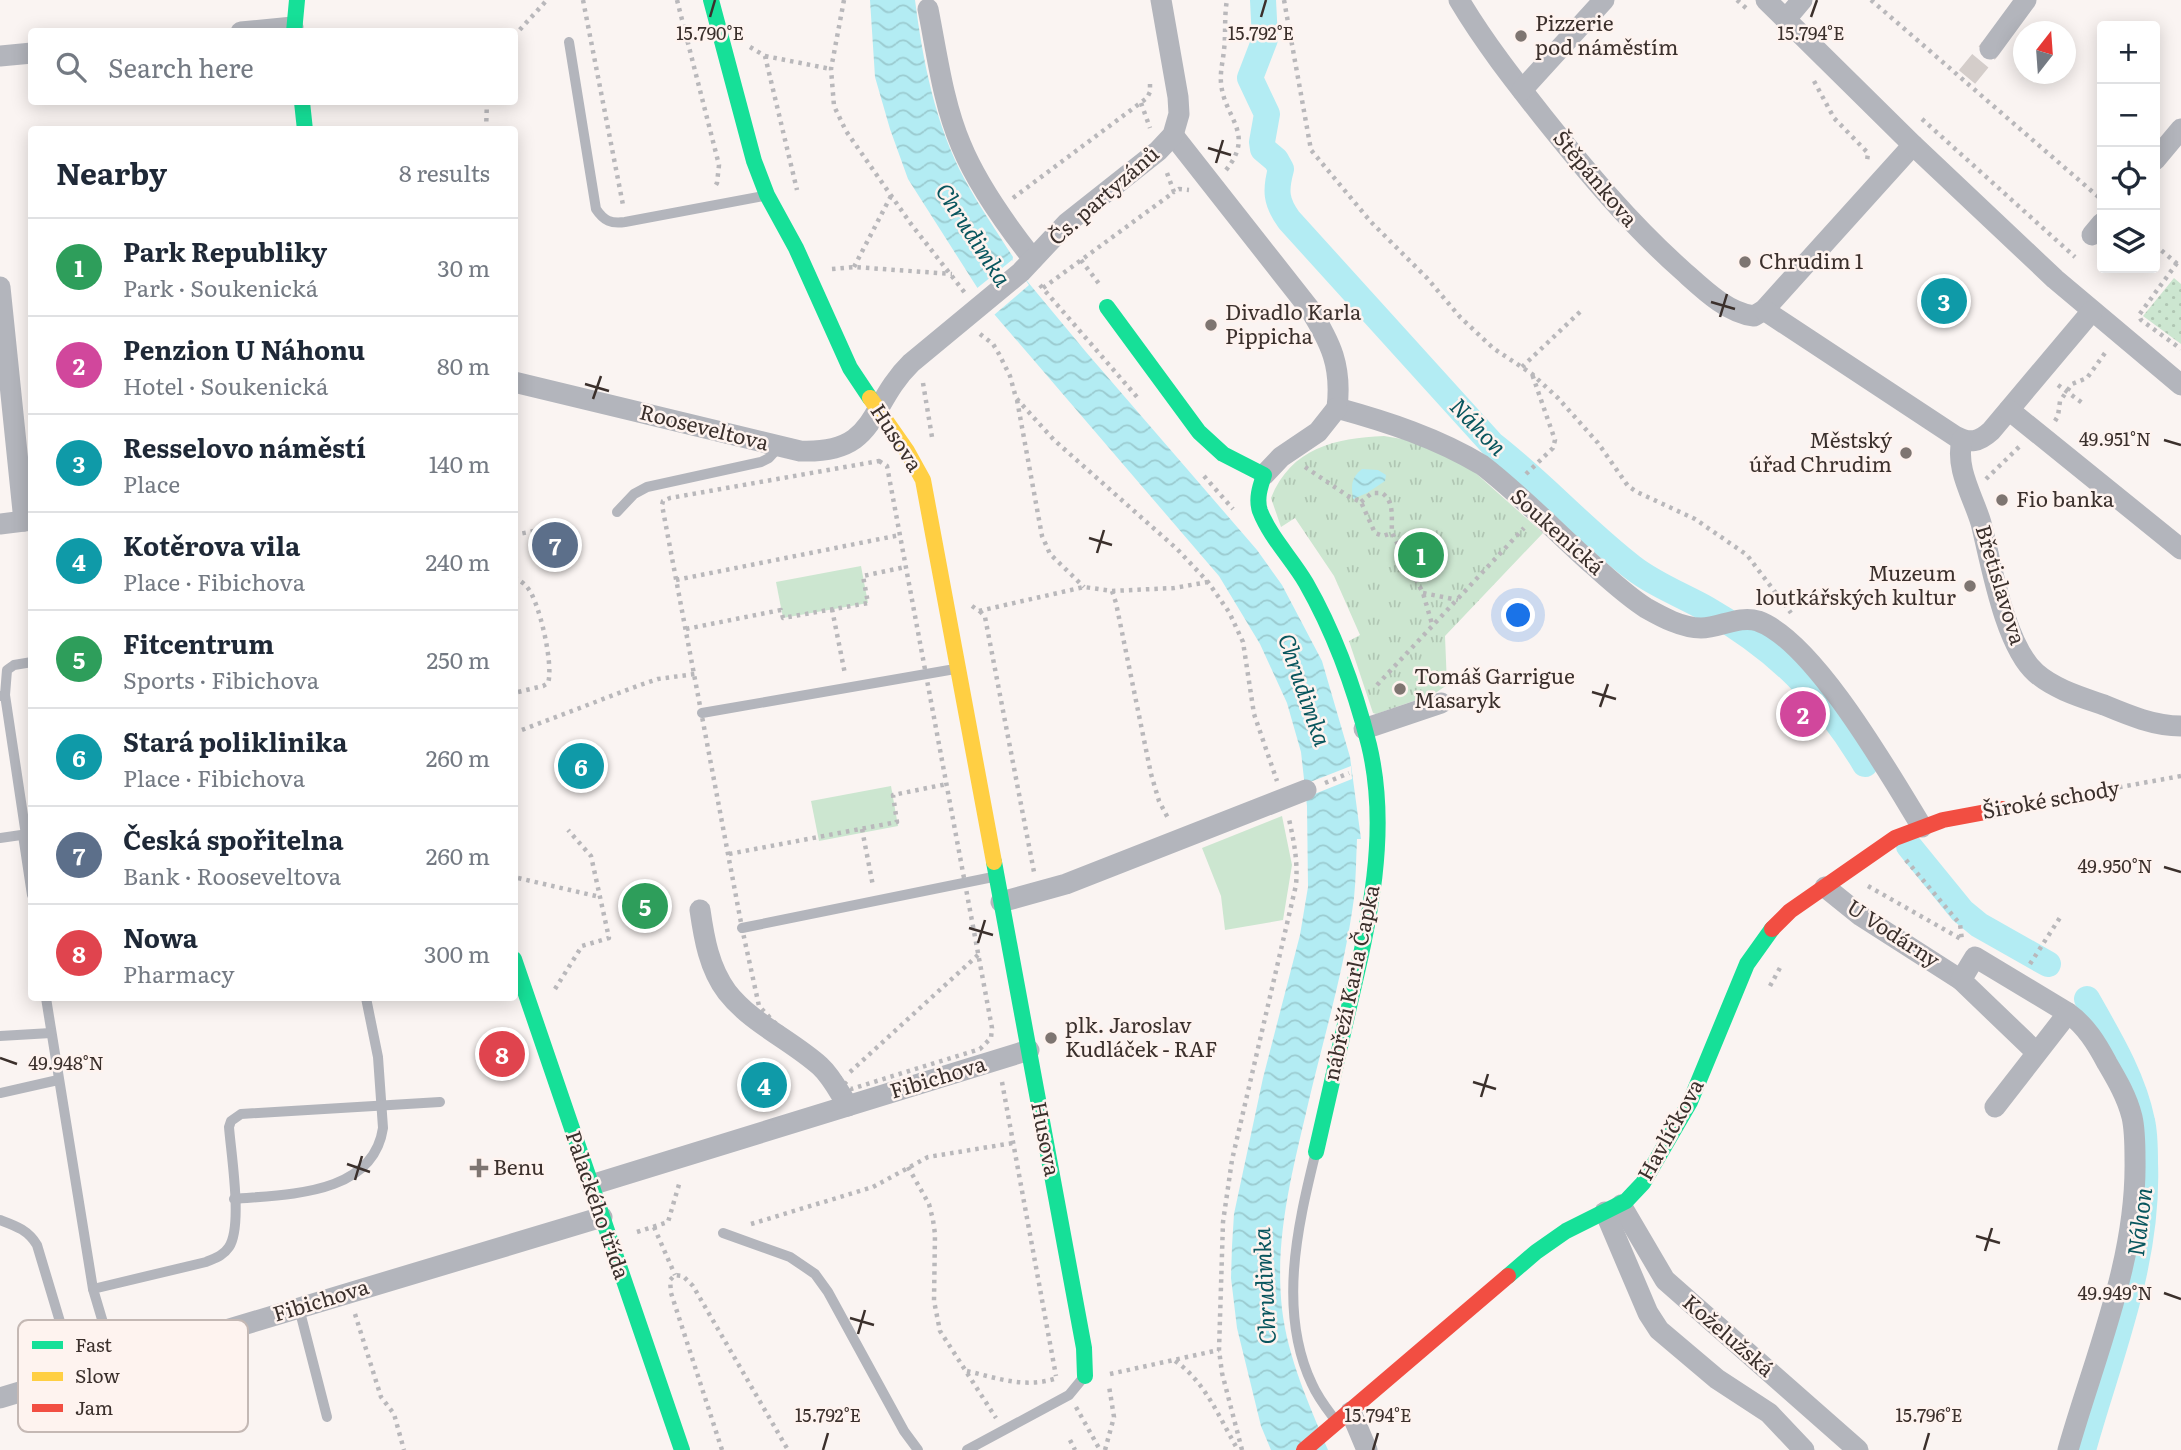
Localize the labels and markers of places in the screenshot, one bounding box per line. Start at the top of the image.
place label: Pizzerie pod náměstím [1535,6,1678,61]
marker: Pizzerie pod náměstím [1513,28,1529,44]
place label: Chrudim 1 [1759,244,1864,275]
marker: Chrudim 1 [1737,254,1753,270]
pin: 3 [1921,275,1967,327]
place label: Divadlo Karla Pippicha [1225,295,1362,350]
marker: Divadlo Karla Pippicha [1203,317,1219,333]
place label: Městský úřad Chrudim [1749,423,1893,478]
marker: Městský úřad Chrudim [1898,445,1914,461]
place label: Fio banka [2016,482,2115,513]
marker: Fio banka [1994,492,2010,508]
pin: 7 [532,519,578,571]
pin: 1 [1398,529,1444,581]
place label: Muzeum loutkářských kultur [1756,556,1956,611]
marker: Muzeum loutkářských kultur [1962,578,1978,594]
place label: Tomáš Garrigue Masaryk [1414,659,1575,714]
marker: Tomáš Garrigue Masaryk [1392,681,1408,697]
pin: 2 [1780,688,1826,740]
pin: 6 [558,740,604,792]
pin: 5 [622,880,668,932]
place label: plk. Jaroslav Kudláček - RAF [1065,1008,1218,1063]
pin: 8 [479,1028,525,1080]
marker: plk. Jaroslav Kudláček - RAF [1043,1030,1059,1046]
pin: 4 [741,1059,787,1111]
place label: Benu [493,1150,544,1181]
marker: Benu [471,1160,487,1176]

